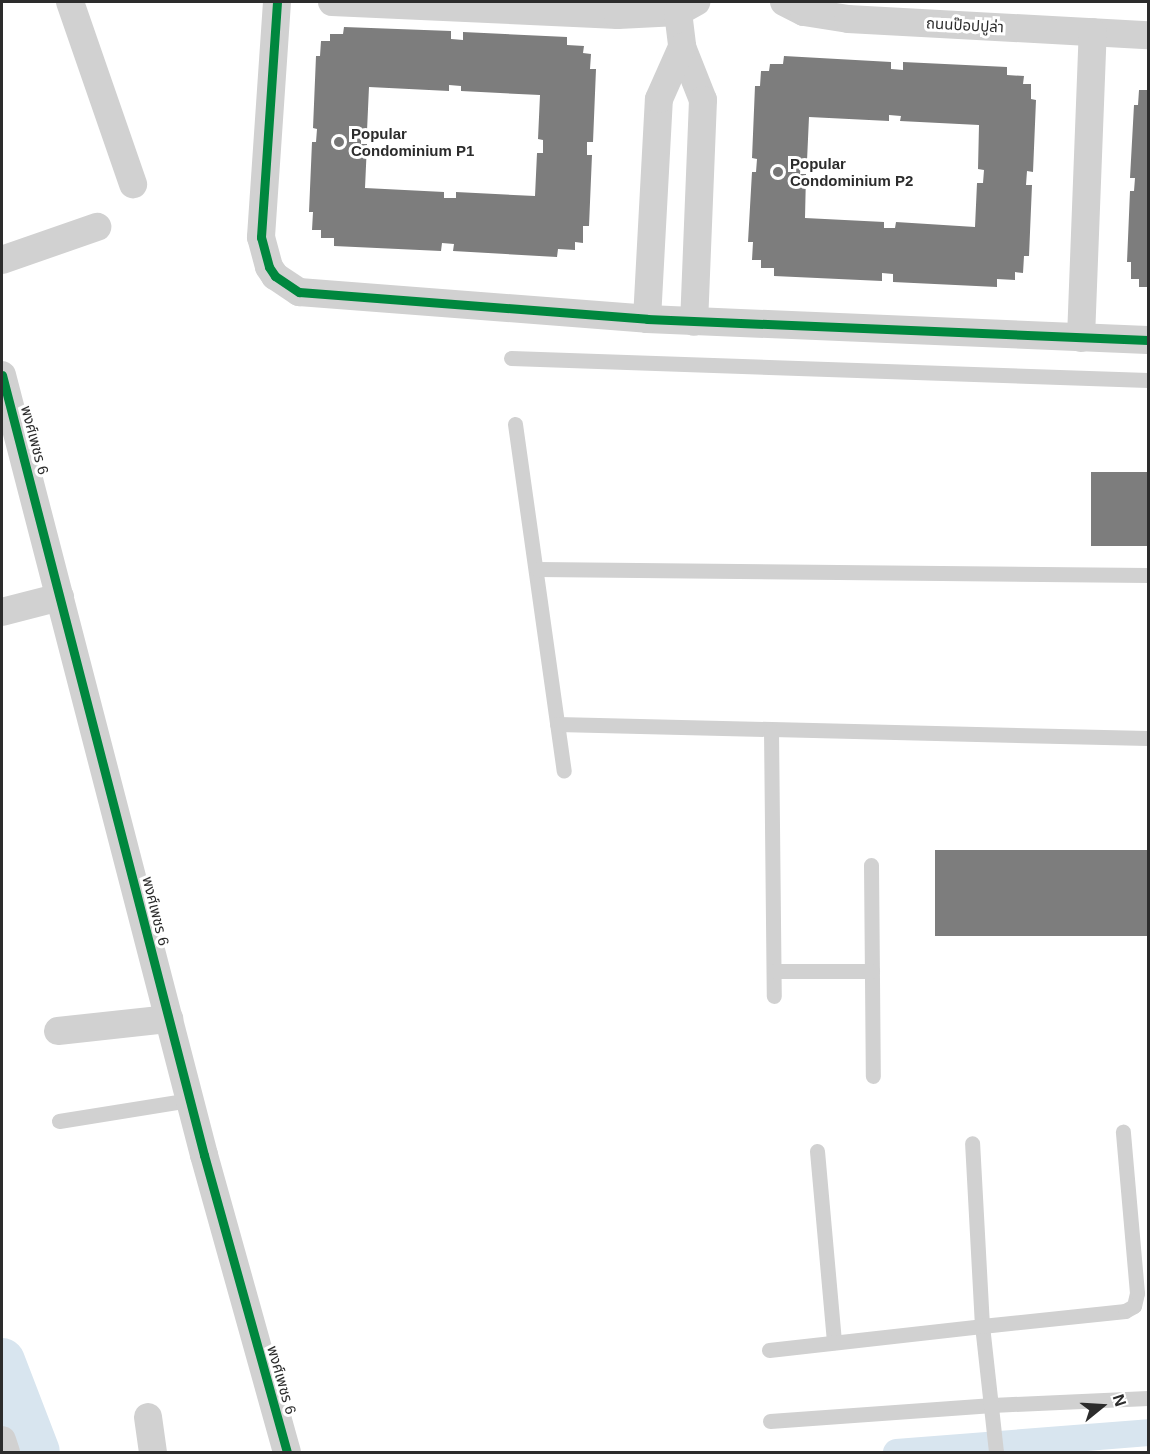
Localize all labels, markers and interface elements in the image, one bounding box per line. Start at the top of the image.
street label: ถนนป๊อปปูล่า [926,14,1004,36]
place label: Popular Condominium P1 [351,124,474,159]
marker: Popular Condominium P1 [332,135,346,149]
place label: Popular Condominium P2 [790,154,913,189]
marker: Popular Condominium P2 [771,165,785,179]
street label: พงศ์เพชร 6 [17,404,53,476]
street label: พงศ์เพชร 6 [139,875,173,947]
street label: พงศ์เพชร 6 [264,1344,300,1416]
north arrow [1072,1376,1132,1436]
text: N [1110,1392,1129,1408]

